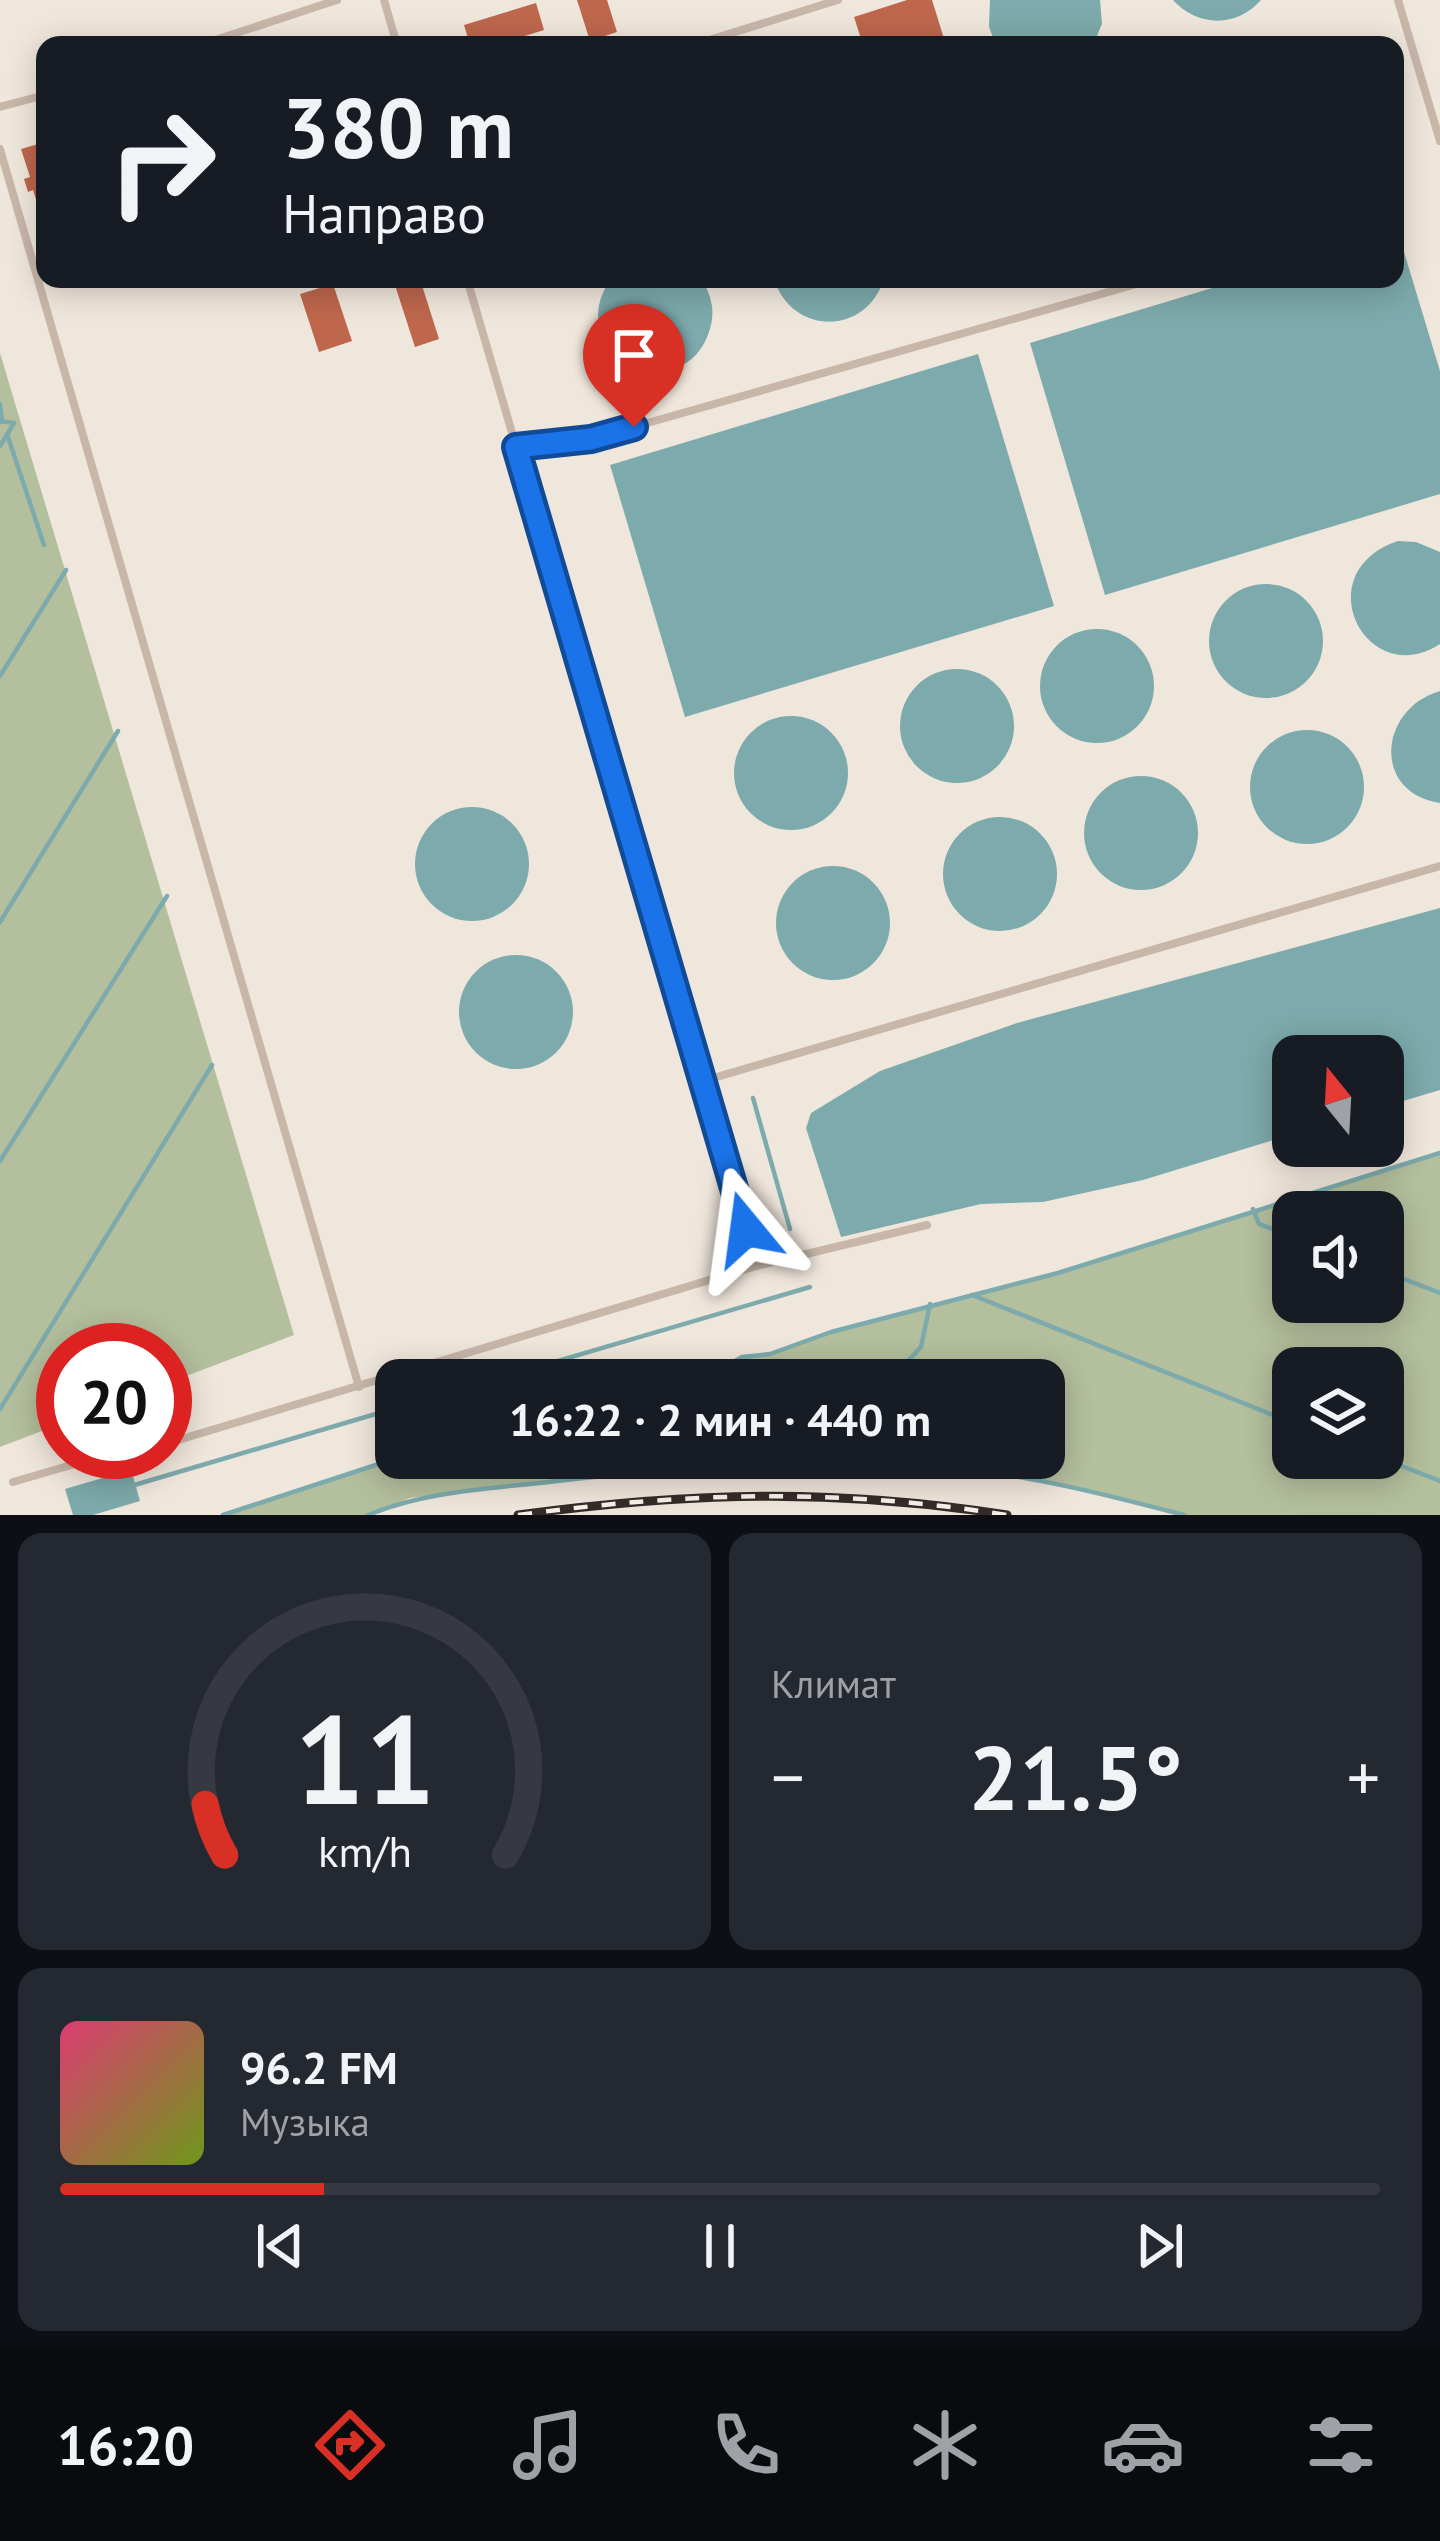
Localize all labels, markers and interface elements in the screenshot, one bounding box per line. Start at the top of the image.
text: 380 m [282,72,514,181]
icon: right [84,84,240,240]
text: Направо [282,178,486,248]
pin [583,304,685,427]
icon: arrive [601,322,667,388]
north arrow [1272,1035,1404,1167]
map controls [1272,1035,1404,1479]
position arrow [683,1166,809,1292]
button: sound [1272,1191,1404,1323]
speed limit sign: 20 [36,1323,192,1479]
button: layers [1272,1347,1404,1479]
text: 16:22 · 2 мин · 440 m [509,1390,931,1448]
text: Климат [771,1658,896,1709]
text: 11 [294,1677,435,1838]
text: 21.5° [968,1718,1183,1835]
text: − [771,1734,804,1819]
text: + [1347,1734,1380,1819]
text: km/h [317,1822,412,1878]
text: 96.2 FM [240,2038,398,2096]
text: Музыка [240,2096,370,2147]
icon: previous [247,2213,313,2279]
icon: pause [687,2213,753,2279]
icon: next [1127,2213,1193,2279]
icon: directions [308,2403,392,2487]
icon: music [506,2403,590,2487]
icon: phone [704,2403,788,2487]
icon: climate [903,2403,987,2487]
icon: car [1101,2403,1185,2487]
icon: filters [1299,2403,1383,2487]
text: 16:20 [57,2410,194,2480]

